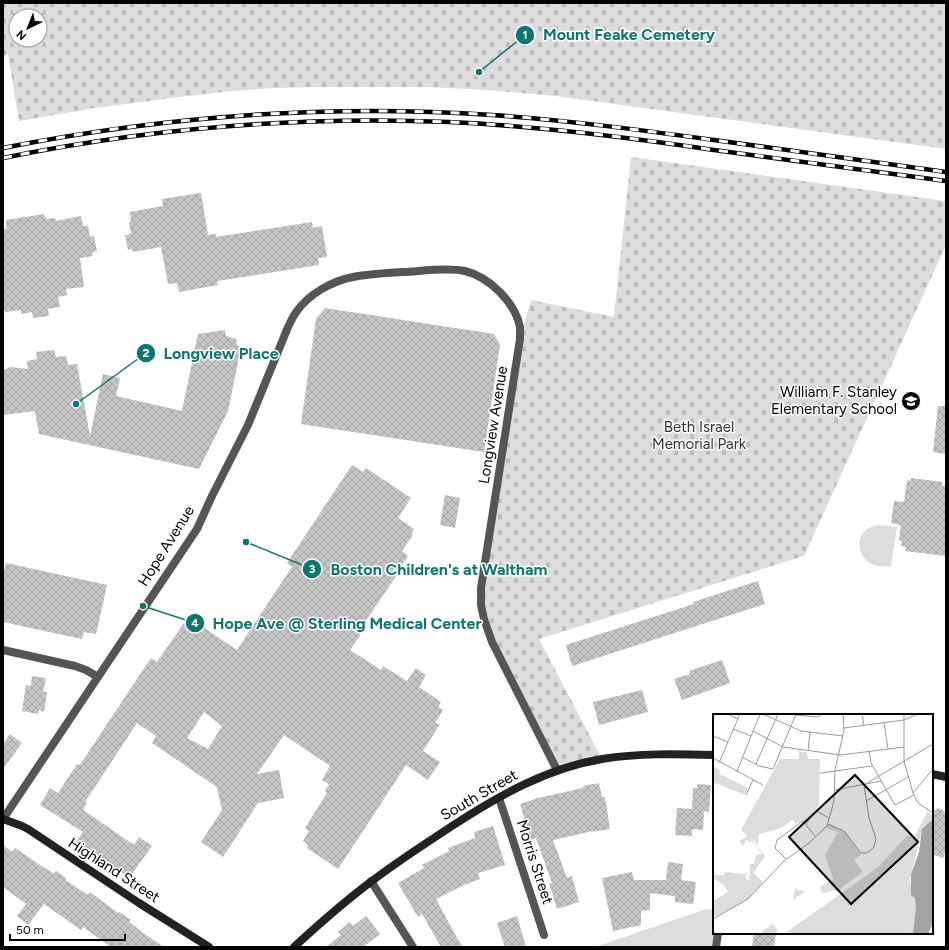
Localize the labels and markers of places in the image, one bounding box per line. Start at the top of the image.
callout: Mount Feake Cemetery [515,21,723,49]
callout: Longview Place [136,339,287,367]
place label: William F. Stanley Elementary School [771,383,897,418]
school or university icon: William F. Stanley Elementary School [900,390,922,412]
callout: Boston Children's at Waltham [302,555,555,583]
callout: Hope Ave @ Sterling Medical Center [185,609,490,637]

